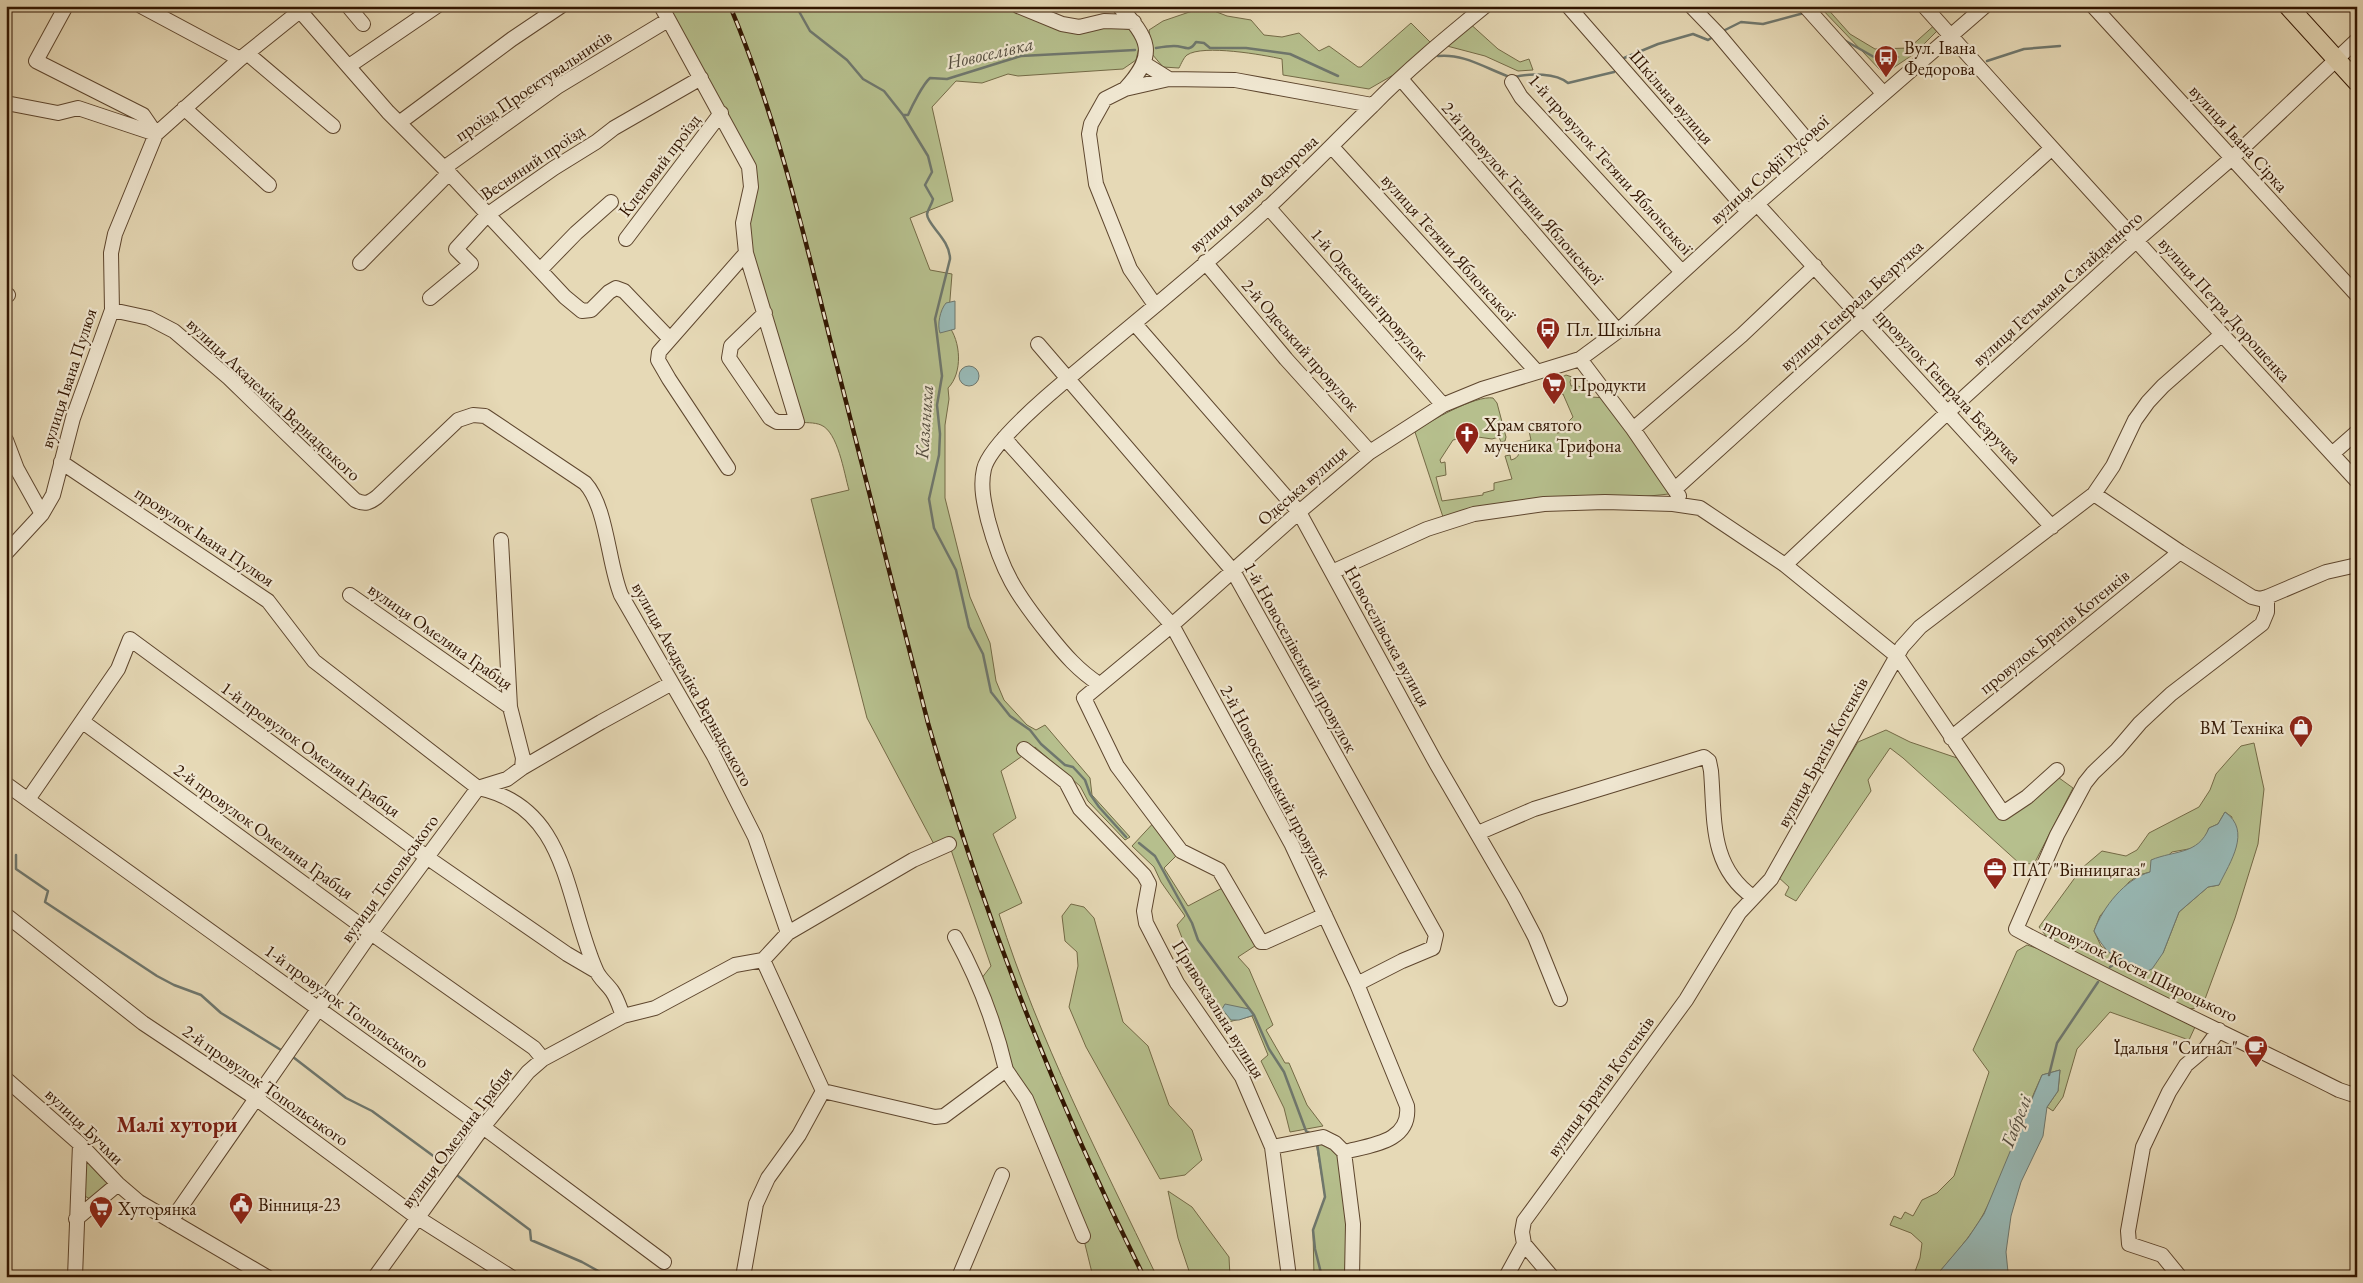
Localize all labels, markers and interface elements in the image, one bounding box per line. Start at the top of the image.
street label: проїзд Проектувальників [450,24,616,146]
water label: Новоселівка [943,31,1036,75]
place label: Вул. Івана Федорова [1904,36,1977,80]
bus stop icon: Вул. Івана Федорова [1873,44,1899,78]
street label: Шкільна вулиця [1625,45,1719,149]
street label: 1-й провулок Тетяни Яблонської [1524,69,1699,260]
street label: вулиця Івана Сірка [2185,79,2294,197]
street label: 2-й провулок Тетяни Яблонської [1437,97,1609,290]
street label: Кленовий проїзд [613,109,705,221]
street label: вулиця Софії Русової [1705,109,1834,229]
street label: Весняний проїзд [476,119,588,205]
street label: вулиця Івана Федорова [1184,128,1323,257]
street label: вулиця Тетяни Яблонської [1377,168,1522,326]
street label: вулиця Гетьмана Сагайдачного [1967,205,2147,371]
street label: 1-й Одеський провулок [1306,223,1434,365]
street label: вулиця Петра Дорошенка [2154,232,2297,387]
street label: вулиця Генерала Безручка [1774,234,1928,376]
street label: 2-й Одеський провулок [1237,274,1365,416]
street label: провулок Генерала Безручка [1871,304,2027,469]
street label: вулиця Івана Пулюя [35,305,101,451]
street label: вулиця Академіка Вернадського [182,312,366,486]
bus stop icon: Пл. Шкільна [1535,316,1561,350]
place label: Пл. Шкільна [1566,318,1662,341]
supermarket icon: Продукти [1541,371,1567,405]
place label: Продукти [1572,373,1647,396]
water label: Казаниха [909,384,939,461]
place label: Храм святого мученика Трифона [1483,413,1622,457]
church icon: Храм святого мученика Трифона [1454,421,1480,455]
street label: Одеська вулиця [1252,440,1352,530]
street label: провулок Івана Пулюя [131,481,279,591]
street label: 1-й Новоселівський провулок [1239,557,1363,757]
street label: Новоселівська вулиця [1340,561,1436,711]
street label: провулок Братів Котенків [1974,563,2134,699]
street label: вулиця Омеляна Грабця [364,577,518,695]
street label: вулиця Академіка Вернадського [627,578,759,790]
street label: вулиця Братів Котенків [1771,672,1873,831]
street label: 1-й провулок Омеляна Грабця [217,676,405,822]
street label: 2-й Новоселівський провулок [1215,681,1337,882]
shop icon: ВМ Техніка [2288,714,2314,748]
place label: ВМ Техніка [2200,716,2285,739]
street label: 2-й провулок Омеляна Грабця [170,758,358,904]
street label: вулиця Топольського [335,809,443,947]
office icon: ПАТ "Вінницягаз" [1982,856,2008,890]
place label: ПАТ "Вінницягаз" [2012,858,2146,881]
street label: провулок Костя Широцького [2040,913,2242,1027]
street label: Привокзальна вулиця [1167,936,1271,1082]
street label: 1-й провулок Топольського [260,939,434,1073]
street label: вулиця Братів Котенків [1541,1011,1659,1161]
street label: 2-й провулок Топольського [178,1019,354,1151]
cafe icon: Їдальня "Сигнал" [2243,1034,2269,1068]
place label: Їдальня "Сигнал" [2114,1036,2238,1059]
street label: вулиця Омеляна Грабця [395,1061,517,1213]
street label: вулиця Бучми [41,1083,130,1170]
water label: Габрелі [1994,1090,2038,1152]
district label: Малі хутори [117,1110,238,1139]
public building icon: Вінниця-23 [228,1191,254,1225]
place label: Вінниця-23 [258,1193,341,1216]
supermarket icon: Хуторянка [88,1195,114,1229]
place label: Хуторянка [117,1197,197,1220]

